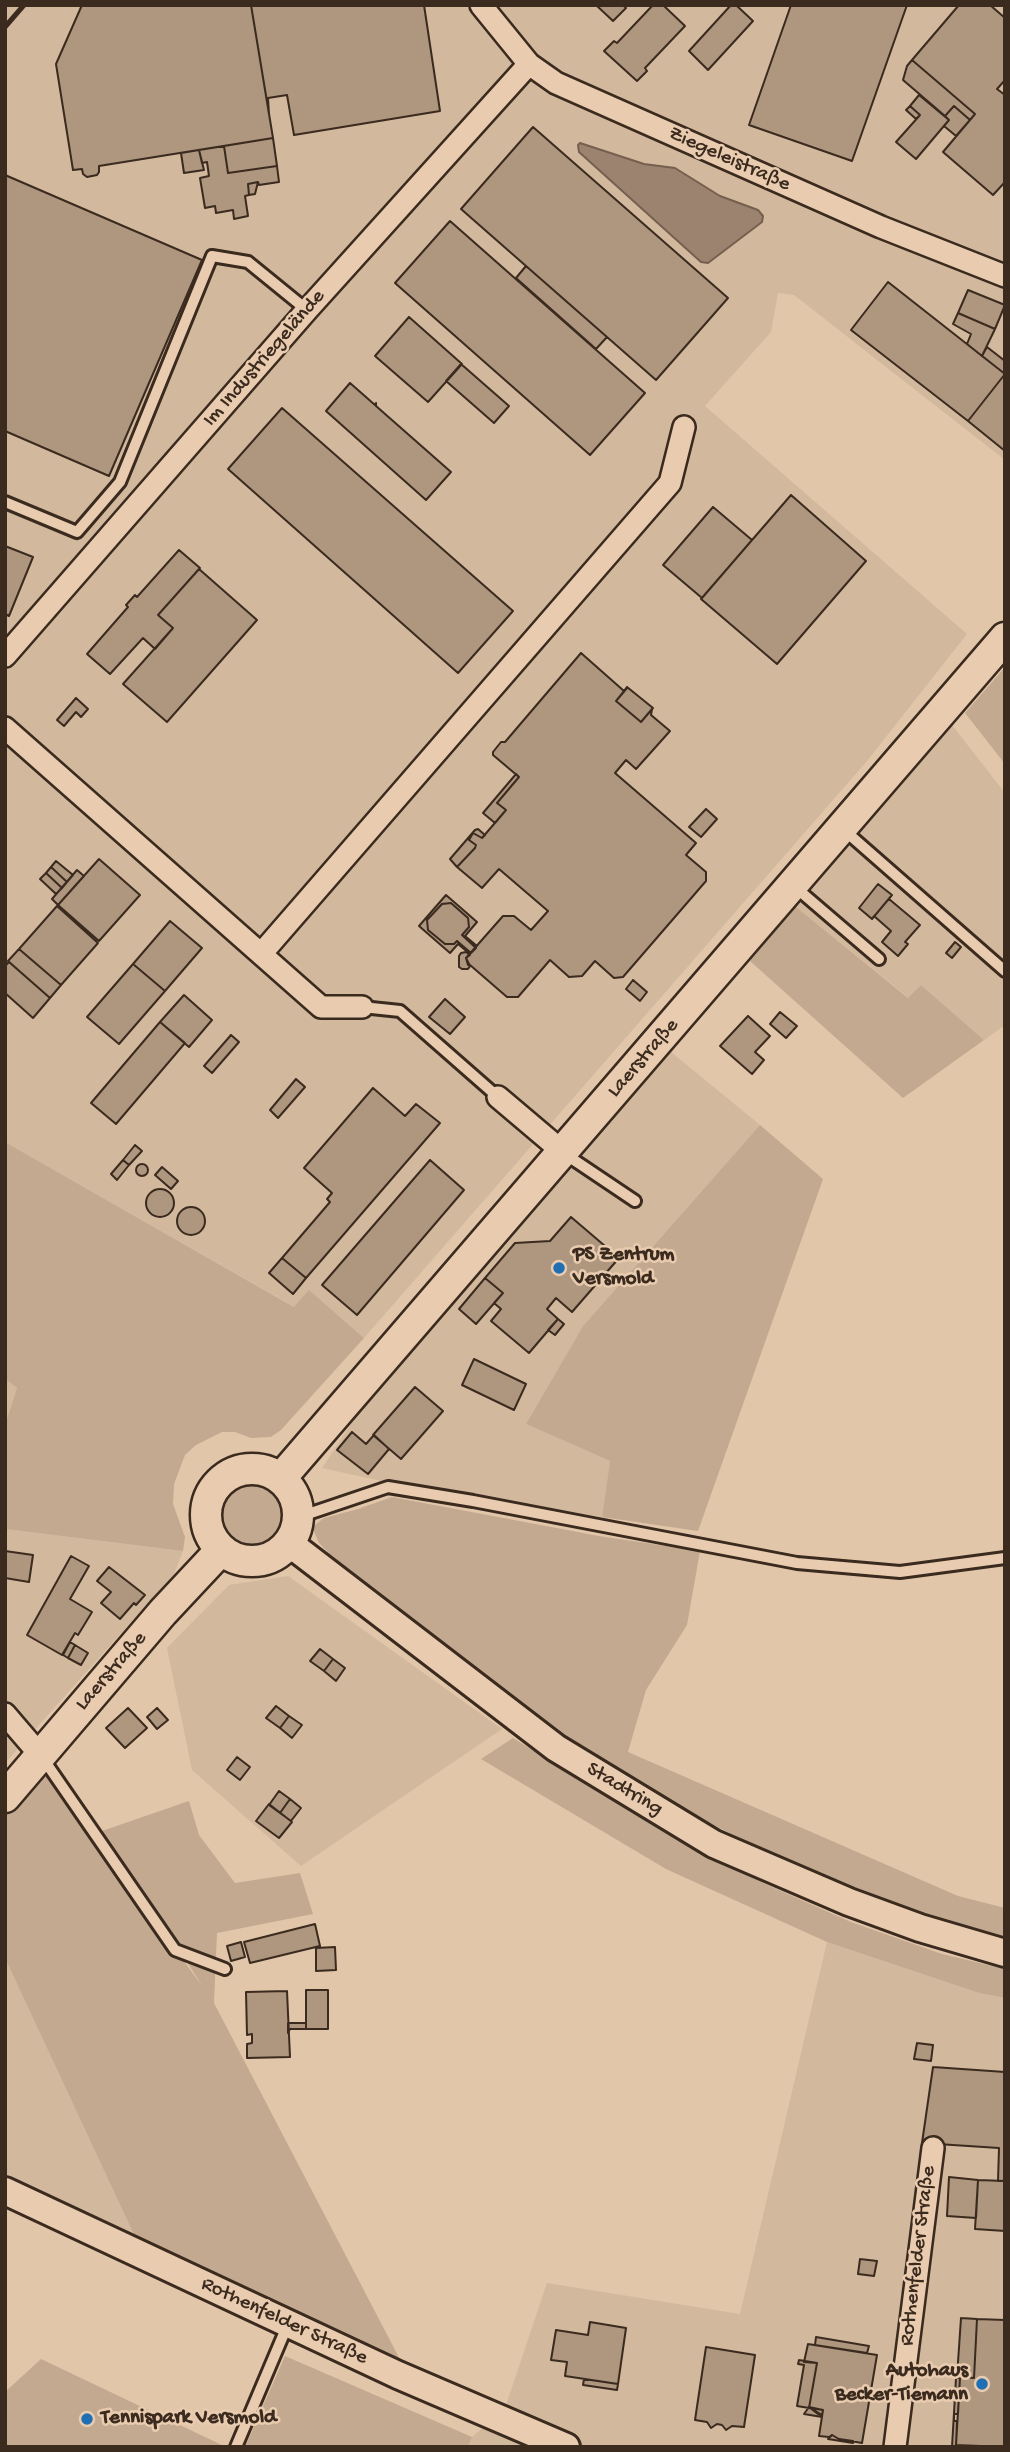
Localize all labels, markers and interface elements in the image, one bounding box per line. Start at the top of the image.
street label: Ziegeleistraße [664,122,794,198]
street label: Im Industriegelände [199,285,331,433]
street label: Laerstraße [603,1014,685,1104]
place label: PS Zentrum Versmold [573,1243,674,1293]
marker: PS Zentrum Versmold [551,1260,567,1276]
street label: Laerstraße [71,1627,153,1717]
street label: Stadtring [581,1757,667,1823]
street label: Rothenfelder Straße [895,2165,943,2347]
street label: Rothenfelder Straße [197,2272,371,2372]
place label: Autohaus Becker-Tiemann [835,2359,968,2409]
marker: Autohaus Becker-Tiemann [974,2376,990,2392]
place label: Tennispark Versmold [101,2406,276,2432]
marker: Tennispark Versmold [79,2411,95,2427]

